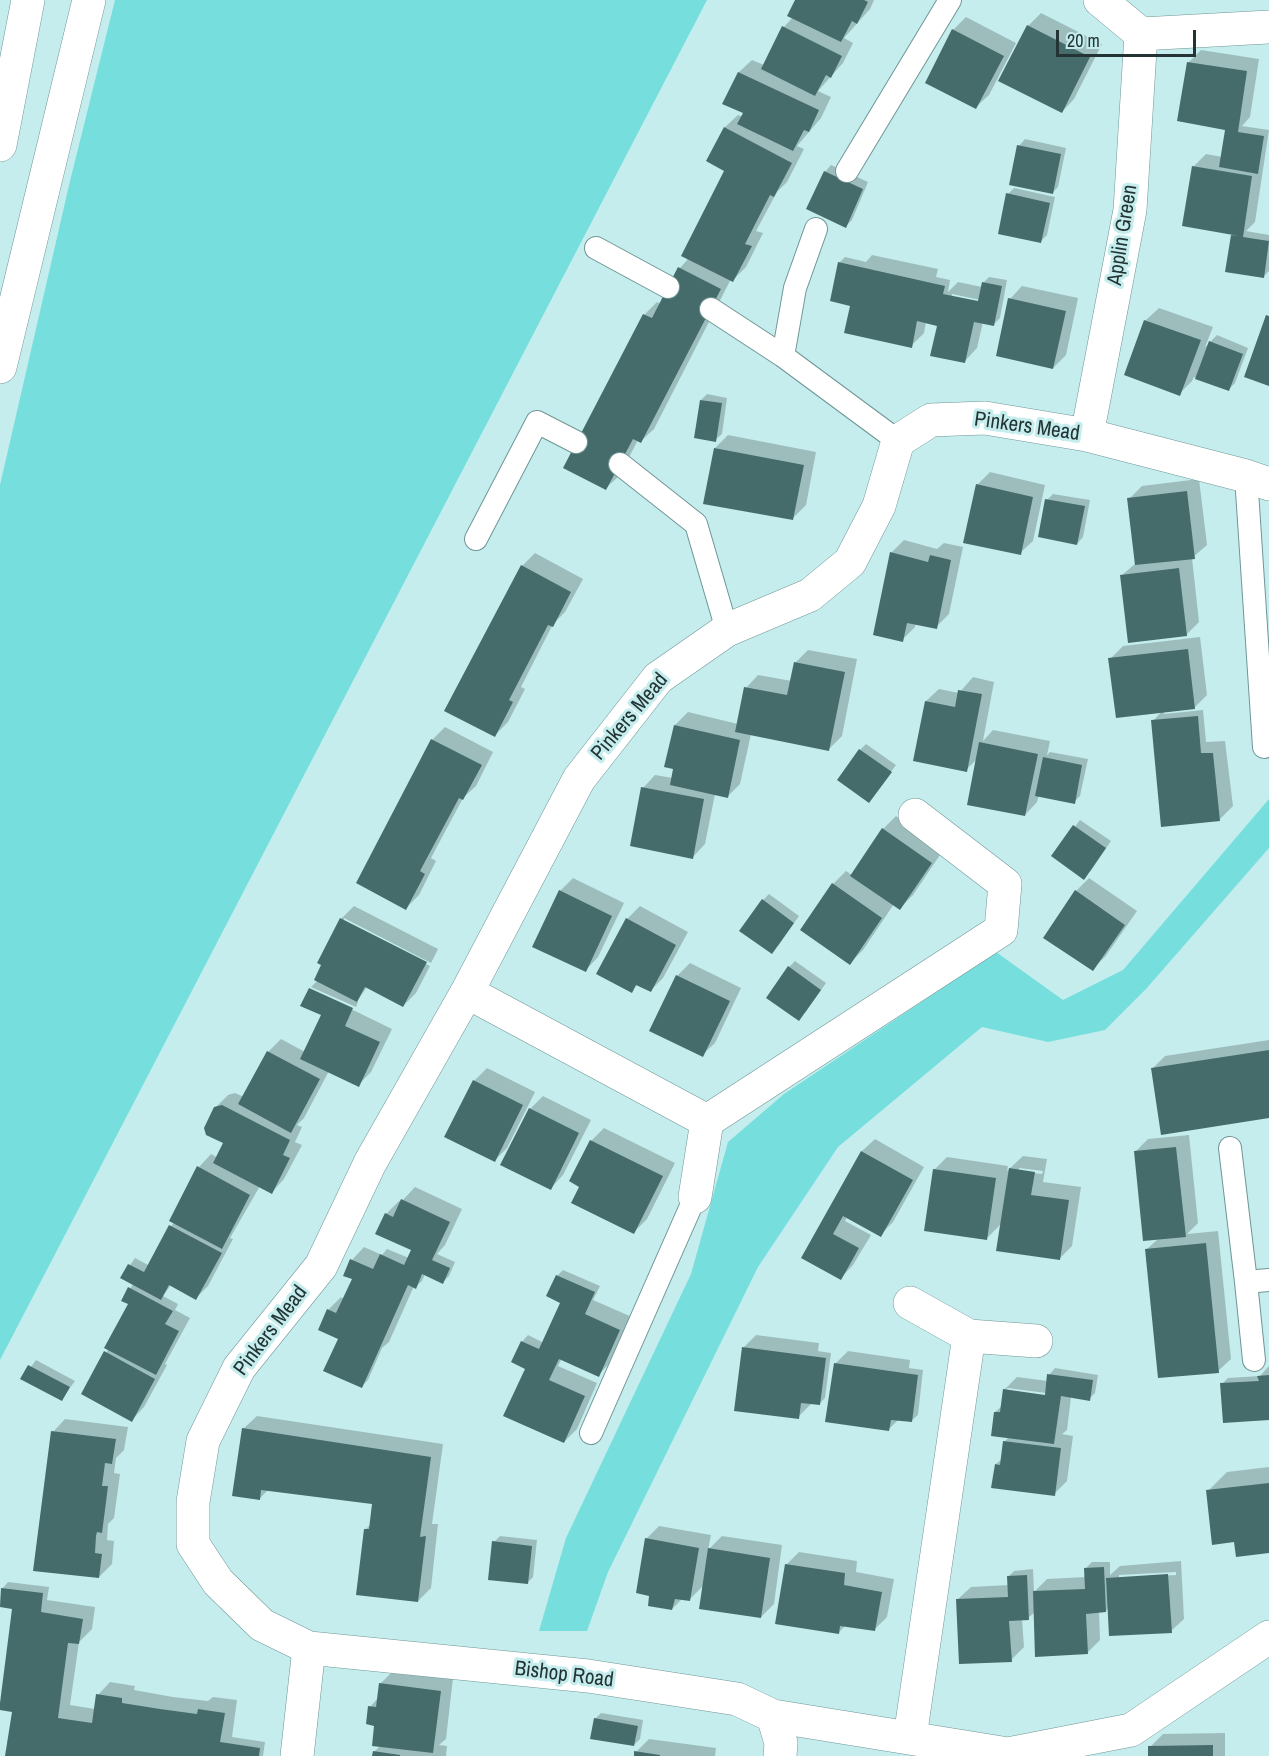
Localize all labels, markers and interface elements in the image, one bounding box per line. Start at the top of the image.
scale bar [1059,18,1198,56]
text: 20 m [1067,28,1100,53]
street label: Applin Green [1103,183,1143,287]
street label: Pinkers Mead [973,407,1081,447]
street label: Pinkers Mead [586,668,674,766]
street label: Pinkers Mead [229,1281,313,1381]
street label: Bishop Road [513,1656,615,1694]

